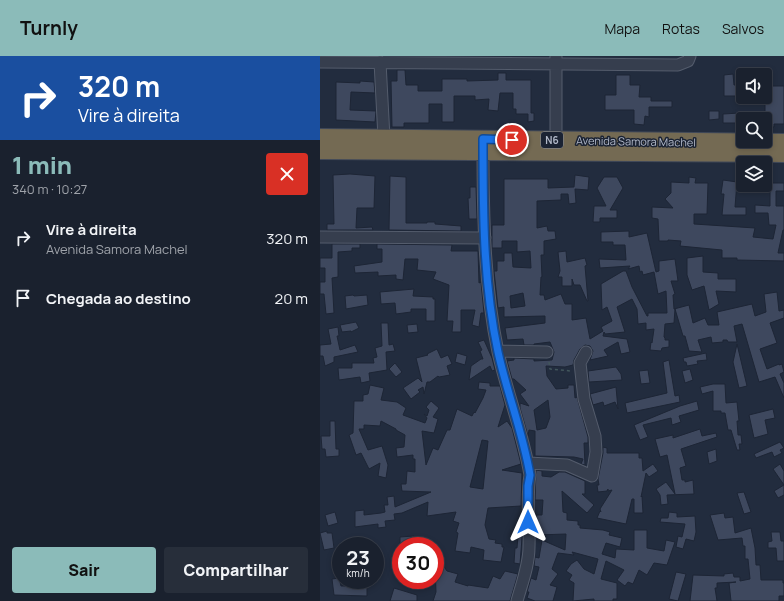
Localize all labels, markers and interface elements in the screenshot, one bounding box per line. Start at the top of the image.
text: Turnly [20,15,78,41]
text: Mapa [604,19,640,38]
text: Rotas [662,19,700,38]
text: Salvos [722,19,764,38]
text: 320 m [78,67,160,105]
map controls [736,68,772,192]
button: sound [736,68,772,104]
icon: right [12,72,64,124]
text: Vire à direita [78,103,180,127]
button: search [736,112,772,148]
pin [495,123,529,157]
icon: arrive [501,129,523,151]
road number: N6 [541,132,563,148]
street label: Avenida Samora Machel [576,132,696,150]
text: 1 min [12,148,72,181]
button: close [266,153,308,195]
button: layers [736,156,772,192]
text: 340 m · 10:27 [12,180,87,198]
text: Vire à direita [46,219,137,240]
icon: right [12,227,34,249]
text: 320 m [266,228,308,249]
text: Avenida Samora Machel [46,240,188,258]
icon: arrive [12,287,34,309]
text: Chegada ao destino [46,288,191,309]
text: 20 m [275,288,308,309]
position arrow [507,501,549,543]
speed limit sign: 30 [392,537,444,589]
text: 23 [346,544,370,571]
button: Sair [12,547,156,593]
button: Compartilhar [164,547,308,593]
text: km/h [346,566,370,580]

